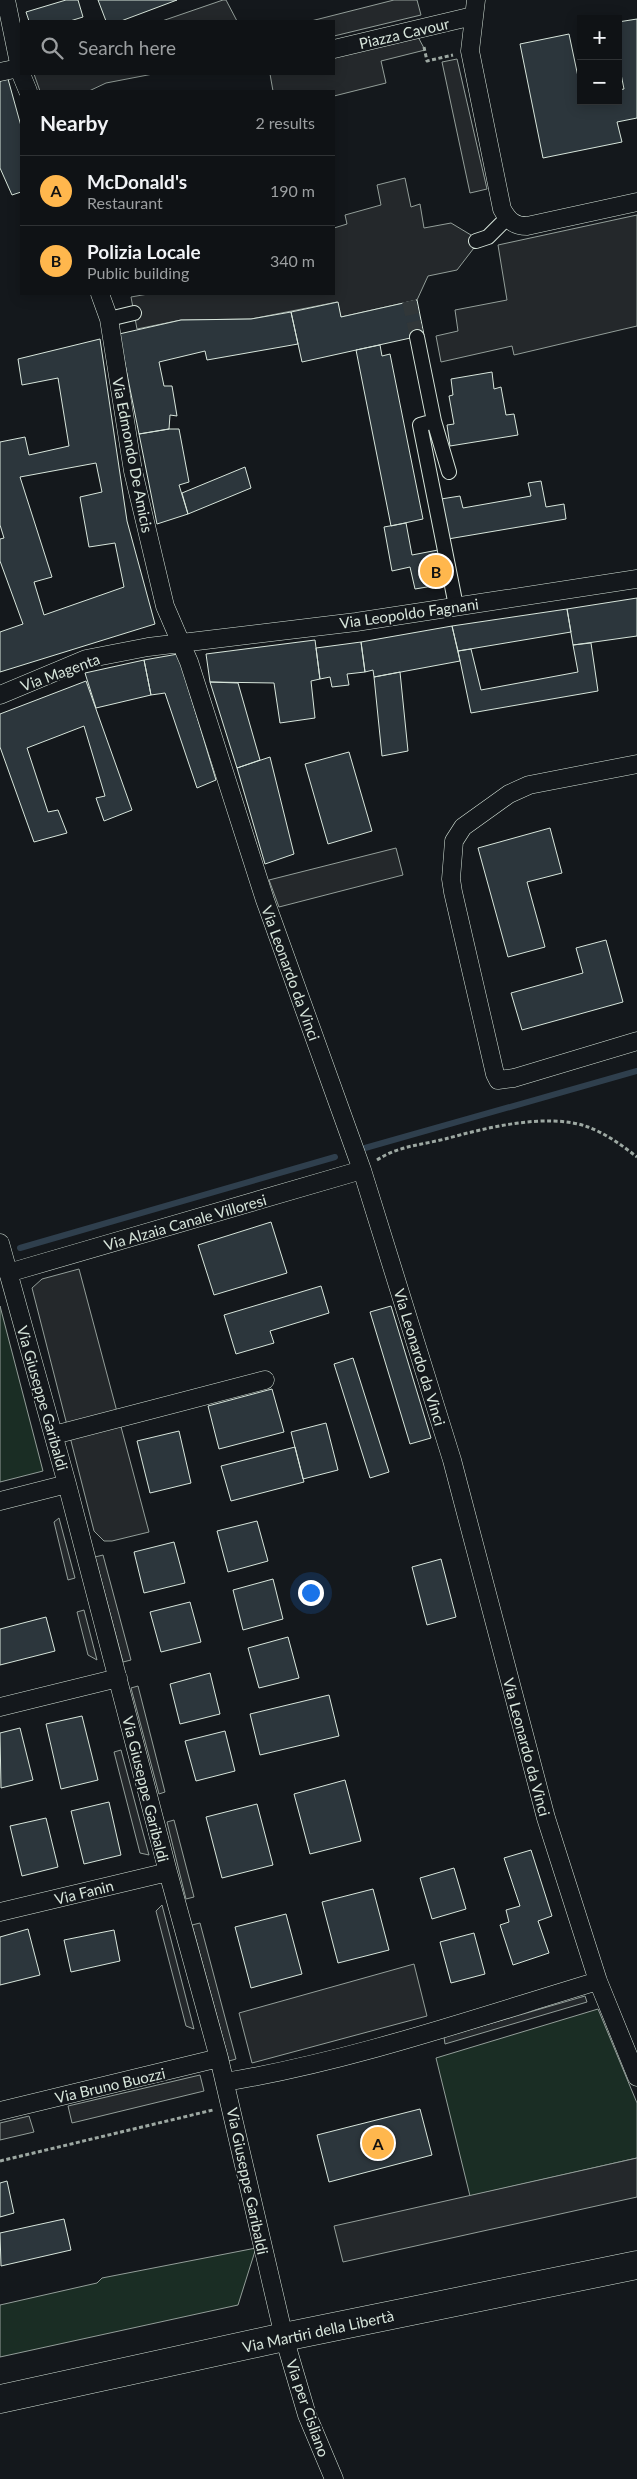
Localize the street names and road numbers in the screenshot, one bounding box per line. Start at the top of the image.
street label: Piazza Cavour [357,14,451,52]
street label: Via Edmondo De Amicis [109,376,157,534]
street label: Via Leopoldo Fagnani [338,594,480,632]
street label: Via Magenta [18,649,102,695]
street label: Via Leonardo da Vinci [258,903,324,1043]
street label: Via Alzaia Canale Villoresi [102,1190,268,1254]
street label: Via Leonardo da Vinci [391,1286,449,1428]
street label: Via Giuseppe Garibaldi [14,1324,72,1472]
street label: Via Leonardo da Vinci [500,1676,554,1818]
street label: Via Giuseppe Garibaldi [119,1714,173,1864]
street label: Via Fanin [53,1876,115,1908]
street label: Via Bruno Buozzi [53,2064,167,2106]
street label: Via Giuseppe Garibaldi [224,2106,272,2256]
street label: Via Martiri della Libertà [241,2306,395,2356]
street label: Via per Cisliano [283,2357,333,2459]

